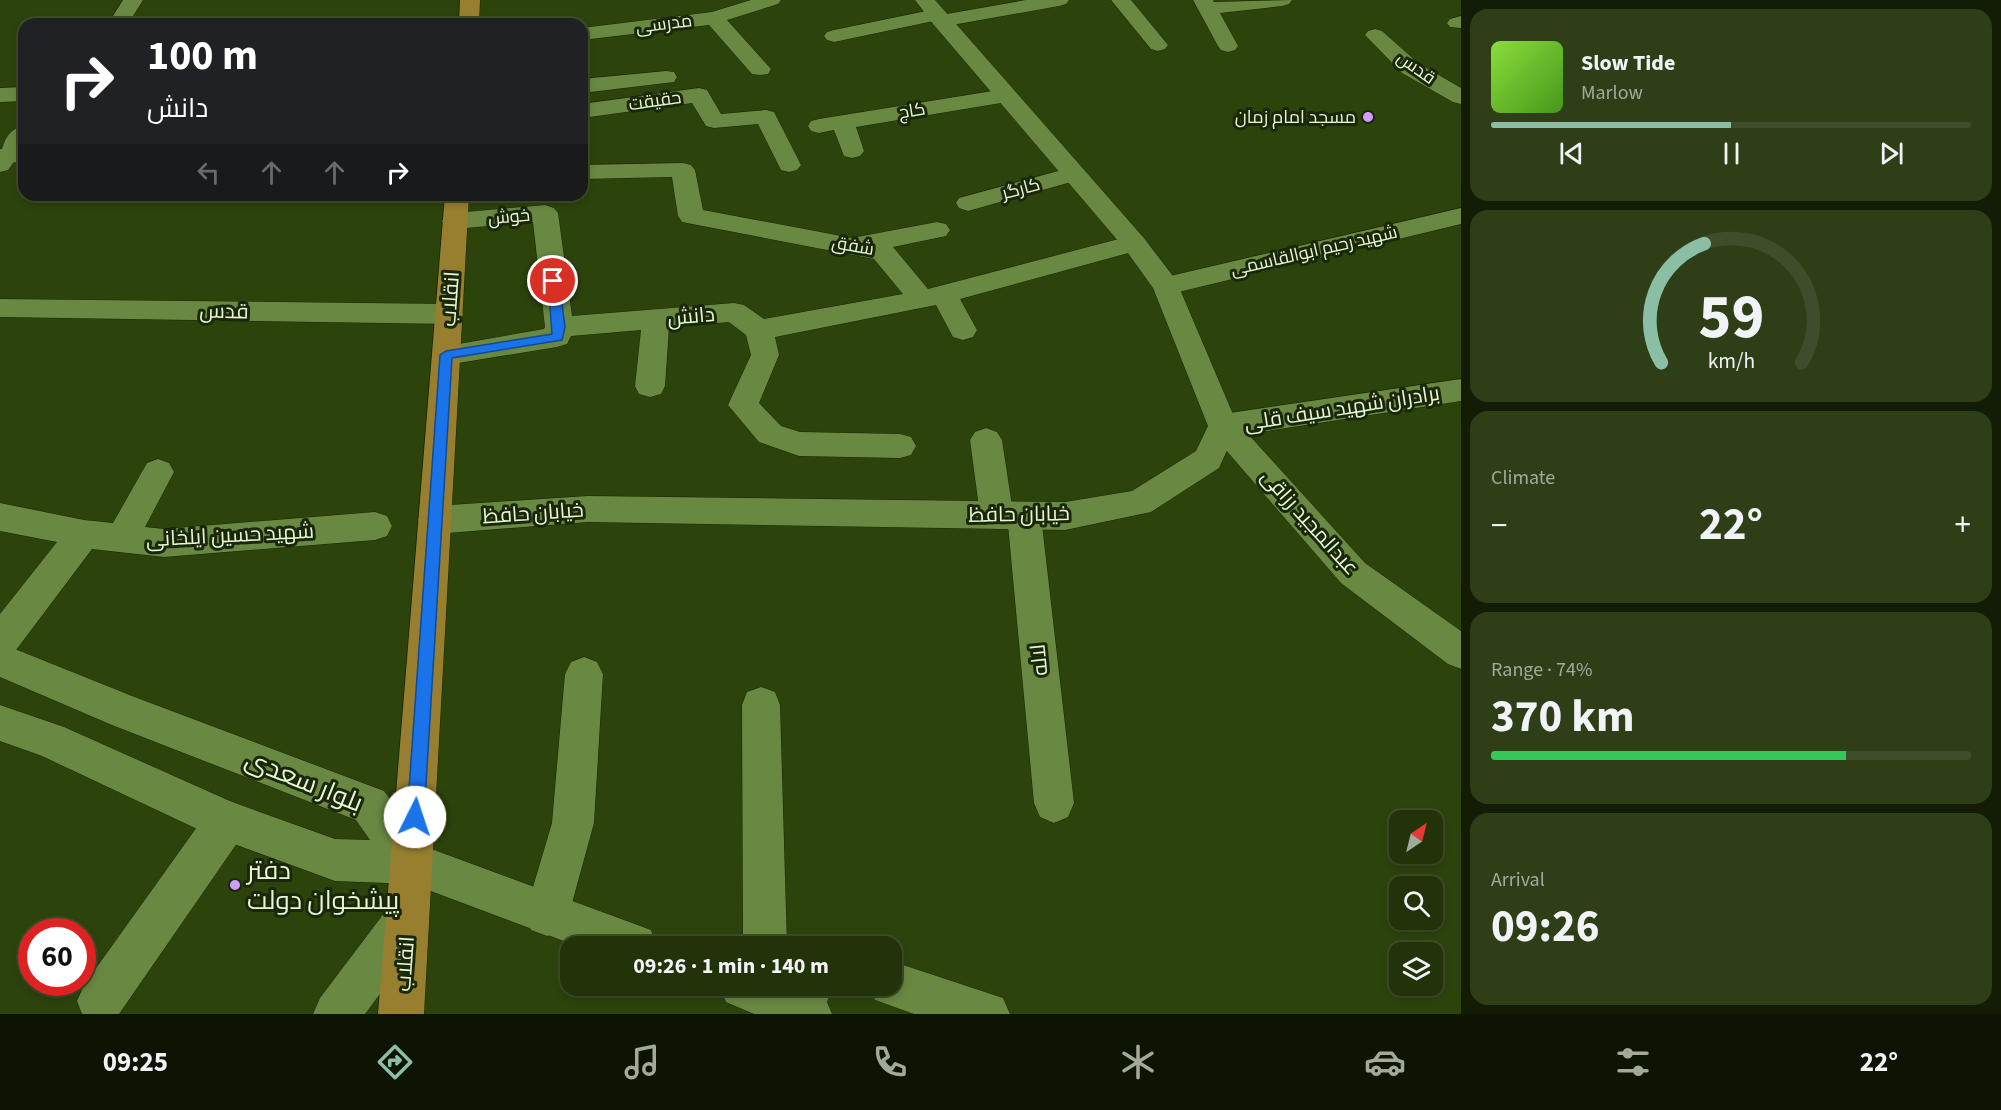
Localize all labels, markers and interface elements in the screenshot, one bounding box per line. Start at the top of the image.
street label: مدرسی [634,8,694,40]
text: 100 m [147,26,258,86]
icon: right [48,42,126,120]
street label: قدس [1391,46,1441,90]
text: Slow Tide [1581,47,1675,79]
text: Marlow [1581,79,1643,107]
street label: حقیقت [627,85,683,117]
text: دانش [147,89,208,128]
street label: کاج [897,97,927,125]
place label: مسجد امام زمان [1235,105,1356,130]
marker: مسجد امام زمان [1361,110,1375,124]
icon: previous [1555,137,1588,170]
icon: pause [1715,137,1748,170]
icon: next [1875,137,1908,170]
icon: left [192,156,225,189]
icon: ahead [255,156,288,189]
icon: ahead [318,156,351,189]
icon: right [381,156,414,189]
street label: کارگر [998,172,1043,206]
street label: خوش [487,203,531,231]
street label: شهید رحیم ابوالقاسمی [1228,220,1400,282]
street label: شفق [830,230,876,262]
pin [527,255,578,306]
icon: arrive [536,264,569,297]
street label: انقلاب [433,270,467,328]
text: 59 [1698,273,1764,362]
street label: قدس [199,296,249,326]
street label: دانش [666,299,716,333]
text: km/h [1707,346,1755,377]
street label: برادران شهید سیف قلی [1242,378,1442,438]
street label: عبدالمجید رزاقی [1254,462,1366,582]
text: Climate [1491,464,1555,492]
text: 22° [1699,493,1763,557]
street label: خیابان حافظ [481,495,585,531]
street label: خیابان حافظ [968,498,1070,530]
text: − [1491,502,1507,549]
text: + [1955,502,1971,549]
street label: شهید حسین ایلخانی [145,516,315,554]
street label: لاله [1022,643,1056,677]
text: Range · 74% [1491,656,1592,684]
text: 370 km [1491,685,1635,749]
street label: بلوار سعدی [239,741,369,821]
position arrow [383,785,447,849]
north arrow [1389,810,1443,864]
map controls [1389,810,1443,996]
place label: دفتر پیشخوان دولت [245,852,399,919]
text: Arrival [1491,866,1545,894]
button: search [1389,876,1443,930]
marker: دفتر پیشخوان دولت [228,878,242,892]
text: 09:26 [1491,895,1600,959]
speed limit sign: 60 [18,918,96,996]
street label: انقلاب [388,935,422,993]
button: layers [1389,942,1443,996]
text: 09:26 · 1 min · 140 m [633,950,829,982]
icon: directions [374,1041,416,1083]
icon: music [621,1041,663,1083]
icon: phone [869,1041,911,1083]
icon: climate [1117,1041,1159,1083]
icon: car [1364,1041,1406,1083]
icon: filters [1612,1041,1654,1083]
text: 09:25 [103,1043,168,1082]
text: 22° [1860,1043,1898,1082]

